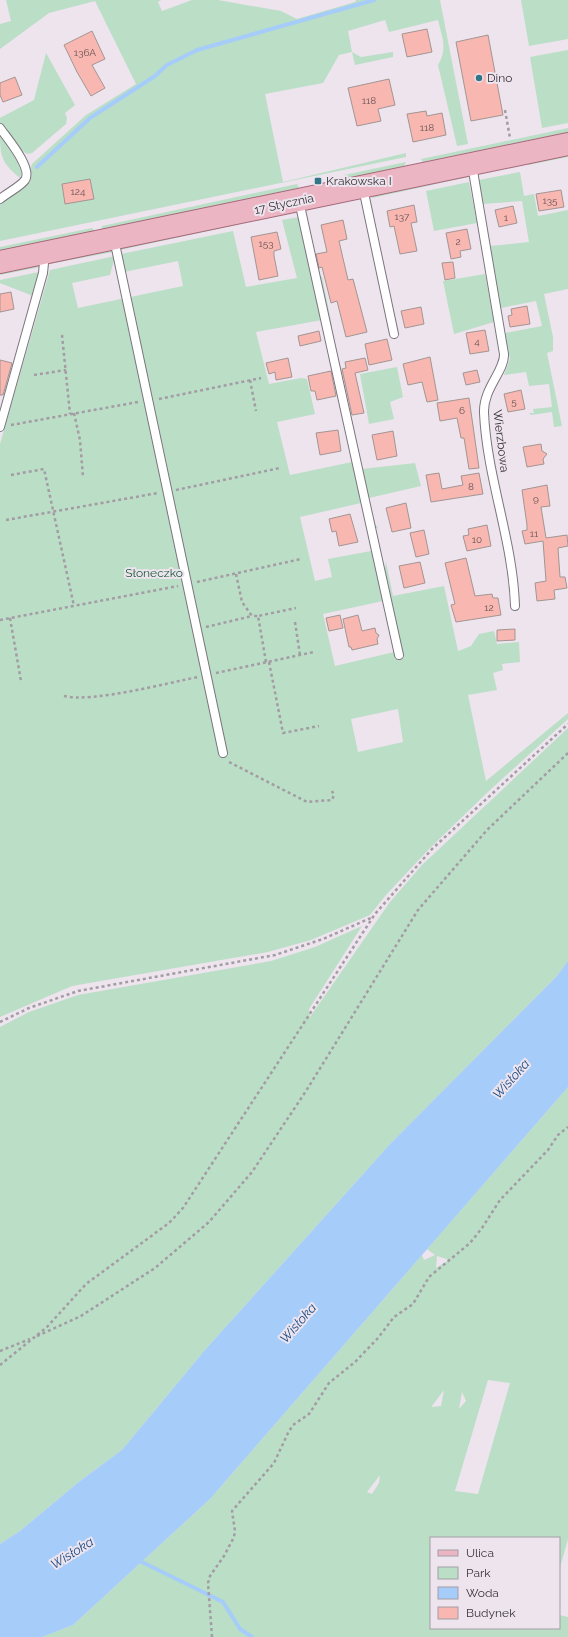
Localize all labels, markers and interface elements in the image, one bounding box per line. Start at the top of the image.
house number: 136A [74,47,96,58]
place label: Dino [487,71,512,85]
marker: Dino [474,73,484,83]
house number: 118 [362,95,376,106]
house number: 118 [420,122,434,133]
place label: Krakowska I [326,174,392,188]
marker: Krakowska I [313,176,323,186]
house number: 124 [71,186,86,197]
street label: 17 Stycznia [253,191,315,217]
house number: 135 [542,195,558,206]
house number: 137 [395,211,410,222]
house number: 1 [504,212,509,223]
house number: 2 [455,236,461,247]
house number: 153 [258,238,274,249]
house number: 4 [474,336,480,347]
house number: 5 [511,396,517,407]
house number: 6 [459,405,465,416]
street label: Wierzbowa [490,409,512,473]
house number: 8 [468,481,474,492]
house number: 9 [533,493,539,504]
house number: 11 [530,528,539,539]
house number: 10 [472,534,482,545]
park label: Słoneczko [125,566,183,580]
house number: 12 [484,602,494,613]
water label: Wisłoka [490,1056,533,1102]
water label: Wisłoka [277,1300,319,1346]
water label: Wisłoka [48,1534,96,1572]
legend [430,1537,560,1629]
text: Ulica [466,1546,494,1560]
text: Park [466,1566,491,1580]
text: Woda [466,1586,499,1600]
text: Budynek [466,1606,516,1620]

